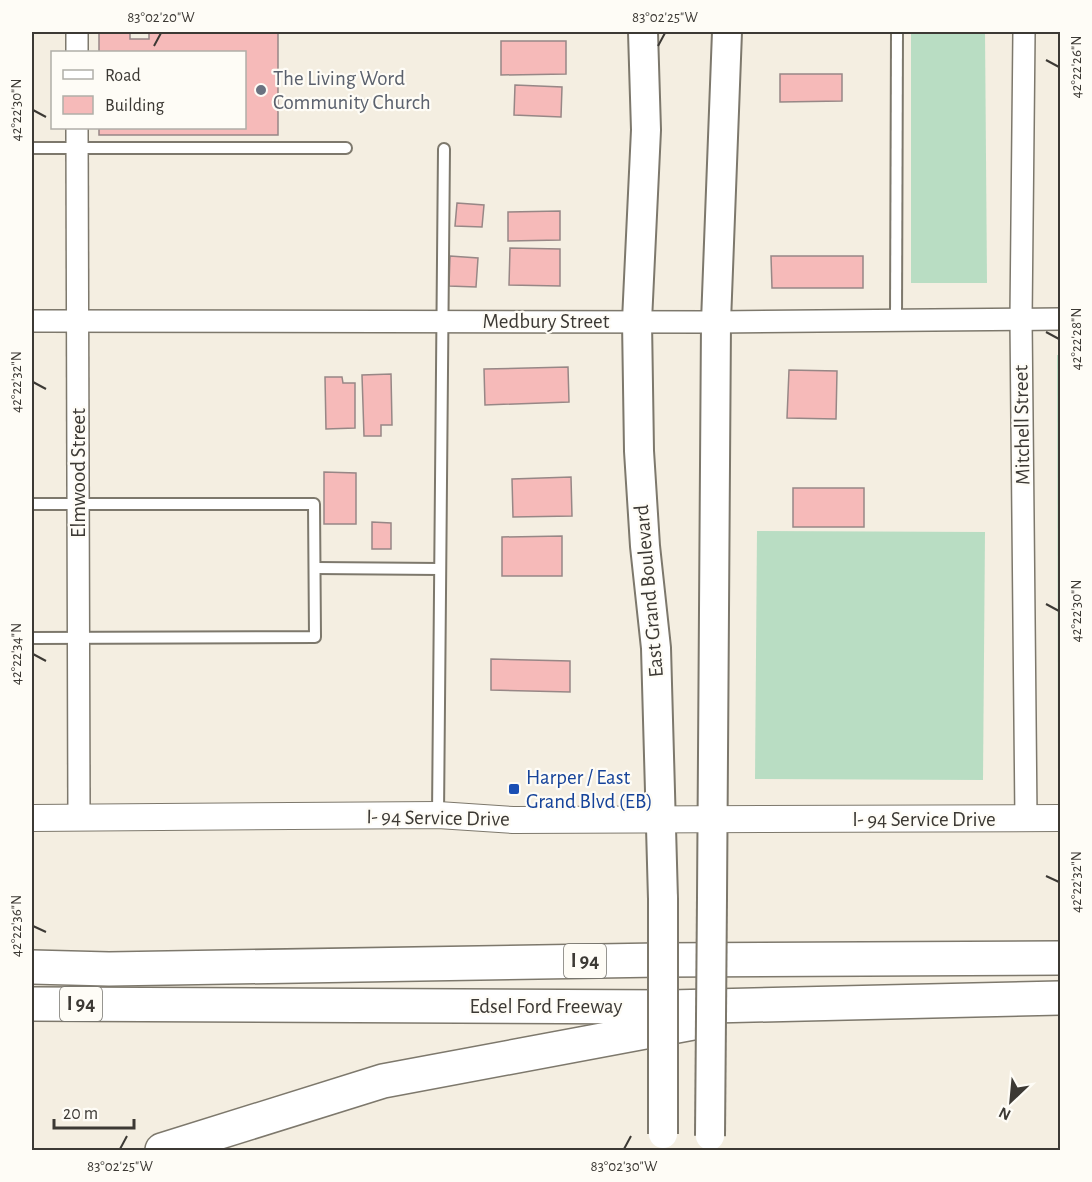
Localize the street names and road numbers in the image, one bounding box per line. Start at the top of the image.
street label: Medbury Street [483,311,610,332]
street label: Mitchell Street [1010,365,1034,485]
street label: Elmwood Street [68,408,89,538]
street label: East Grand Boulevard [631,504,667,678]
street label: I- 94 Service Drive [366,806,510,830]
street label: I- 94 Service Drive [852,809,996,830]
road number: I 94 [564,944,606,978]
road number: I 94 [60,987,102,1021]
street label: Edsel Ford Freeway [470,996,622,1017]

